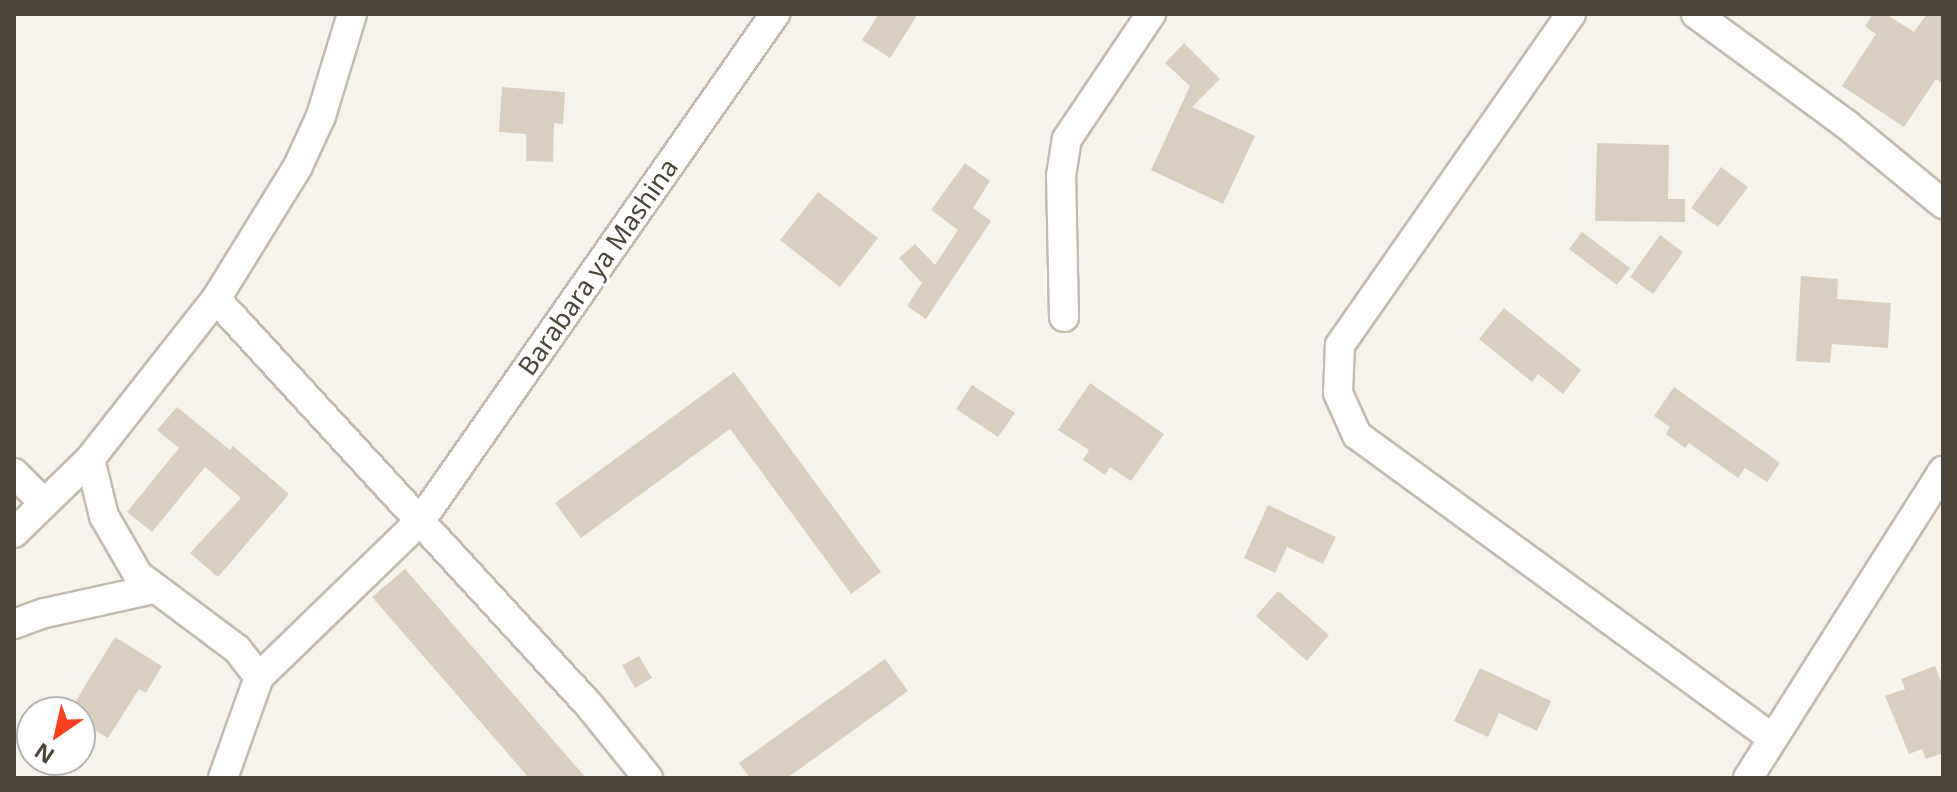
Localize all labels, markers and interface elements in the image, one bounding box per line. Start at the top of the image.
street label: Barabara ya Mashina [511,153,685,381]
north arrow [16,696,96,776]
text: N [28,737,60,772]

